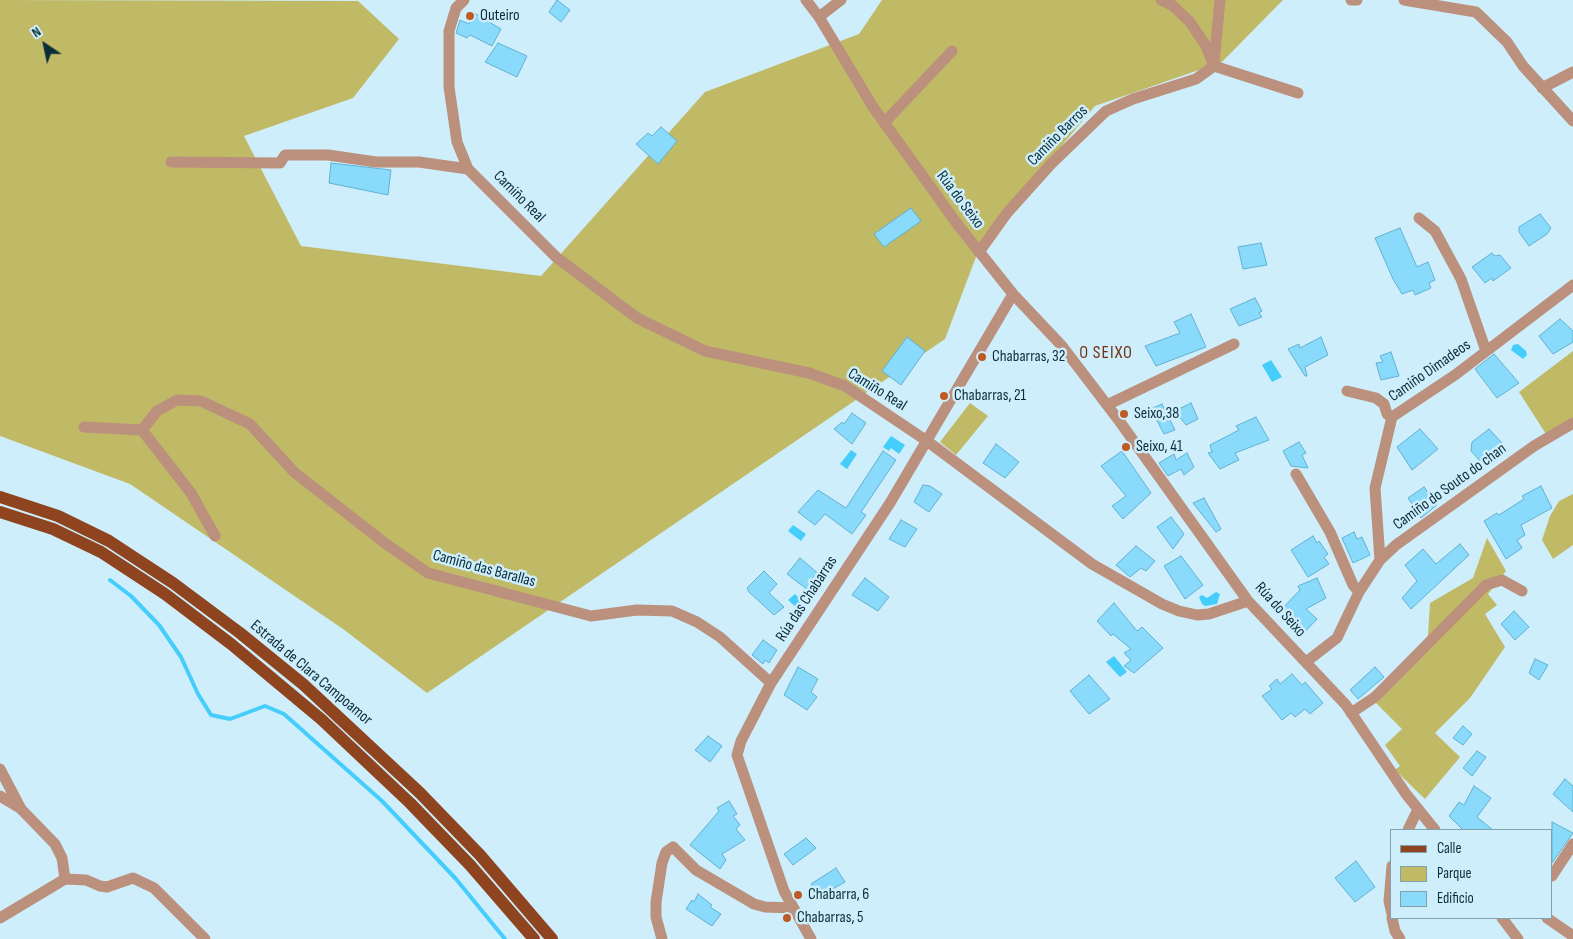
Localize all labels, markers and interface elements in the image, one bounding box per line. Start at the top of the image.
place label: Outeiro [480,6,520,26]
marker: Outeiro [464,10,476,22]
north arrow [20,20,70,70]
text: N [28,23,44,41]
street label: Camiño Barros [1024,102,1092,170]
street label: Camiño Real [489,167,549,227]
street label: Rúa do Seixo [932,167,988,233]
street label: Camiño Dimadeos [1385,336,1475,406]
district label: O SEIXO [1078,342,1134,364]
place label: Chabarras, 32 [992,347,1065,367]
marker: Chabarras, 32 [976,351,988,363]
street label: Camiño Real [844,364,910,416]
place label: Chabarras, 21 [954,386,1026,406]
marker: Chabarras, 21 [938,390,950,402]
place label: Seixo,38 [1134,404,1179,424]
marker: Seixo,38 [1118,408,1130,420]
place label: Seixo, 41 [1136,437,1183,457]
street label: Camiño do Souto do chan [1390,440,1510,534]
marker: Seixo, 41 [1120,441,1132,453]
street label: Camiño das Barallas [430,546,538,592]
street label: Rúa das Chabarras [772,553,842,645]
street label: Rúa do Seixo [1250,579,1310,641]
street label: Estrada de Clara Campoamor [246,616,376,730]
legend [1390,829,1553,919]
text: Calle [1437,839,1461,858]
text: Parque [1437,864,1472,883]
place label: Chabarra, 6 [808,885,869,905]
marker: Chabarra, 6 [792,889,804,901]
text: Edificio [1437,889,1474,908]
place label: Chabarras, 5 [797,908,863,928]
marker: Chabarras, 5 [781,912,793,924]

